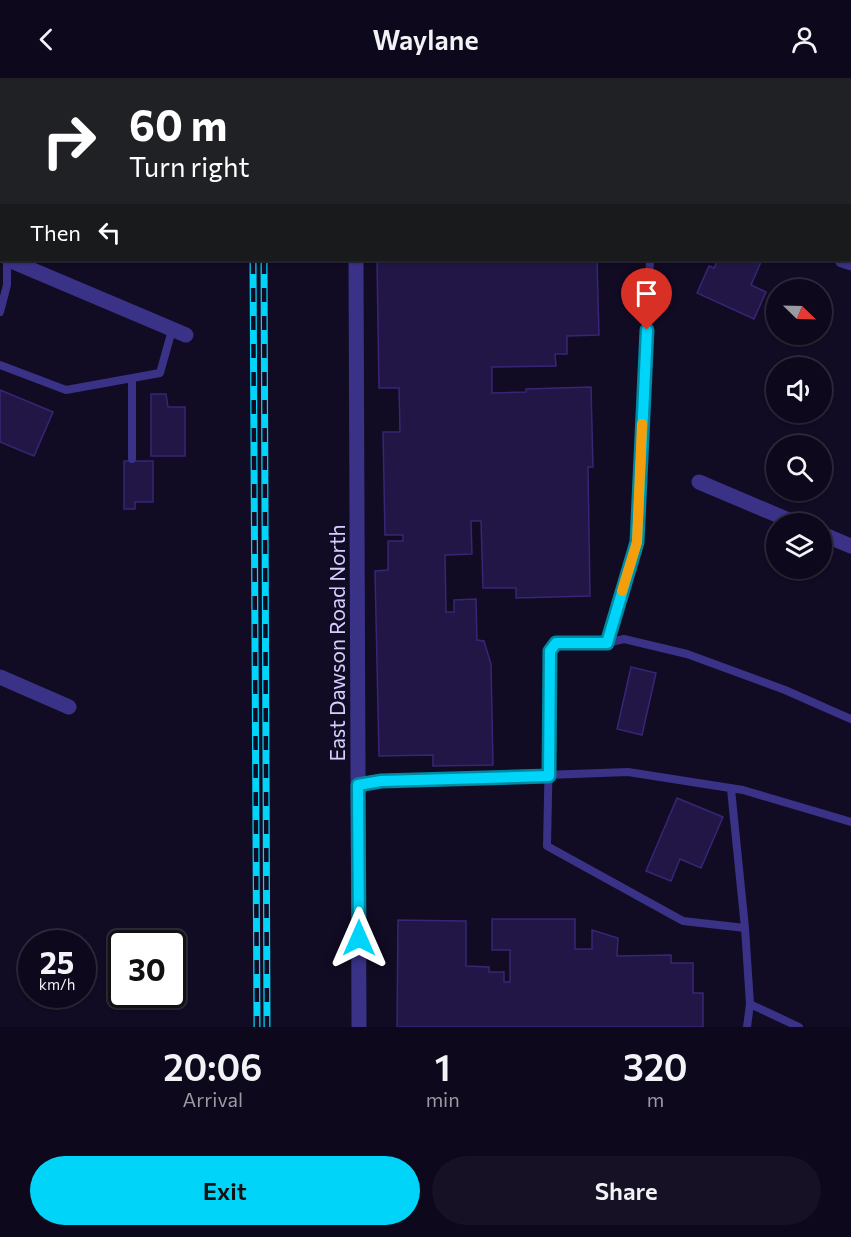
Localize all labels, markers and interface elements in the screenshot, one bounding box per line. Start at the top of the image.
icon: back [30,23,63,56]
text: Waylane [372,23,479,56]
icon: person [788,23,821,56]
text: 60 m [129,98,228,150]
icon: right [30,102,108,180]
text: Turn right [129,150,249,183]
icon: left [93,216,126,249]
text: Then [30,219,81,246]
pin [621,268,672,330]
icon: arrive [630,277,663,310]
north arrow [766,279,832,345]
map controls [766,279,832,579]
button: sound [766,357,832,423]
button: search [766,435,832,501]
button: layers [766,513,832,579]
street label: East Dawson Road North [324,524,349,762]
position arrow [327,906,391,970]
speed limit sign: 30 [108,930,186,1008]
text: 25 [40,943,74,980]
text: km/h [39,975,75,993]
text: 20:06 [163,1044,262,1088]
text: 1 [435,1044,451,1088]
text: 320 [623,1044,688,1088]
text: Arrival [183,1087,243,1111]
text: min [426,1087,460,1111]
text: m [647,1087,664,1111]
button: Exit [30,1156,420,1225]
button: Share [432,1156,821,1225]

